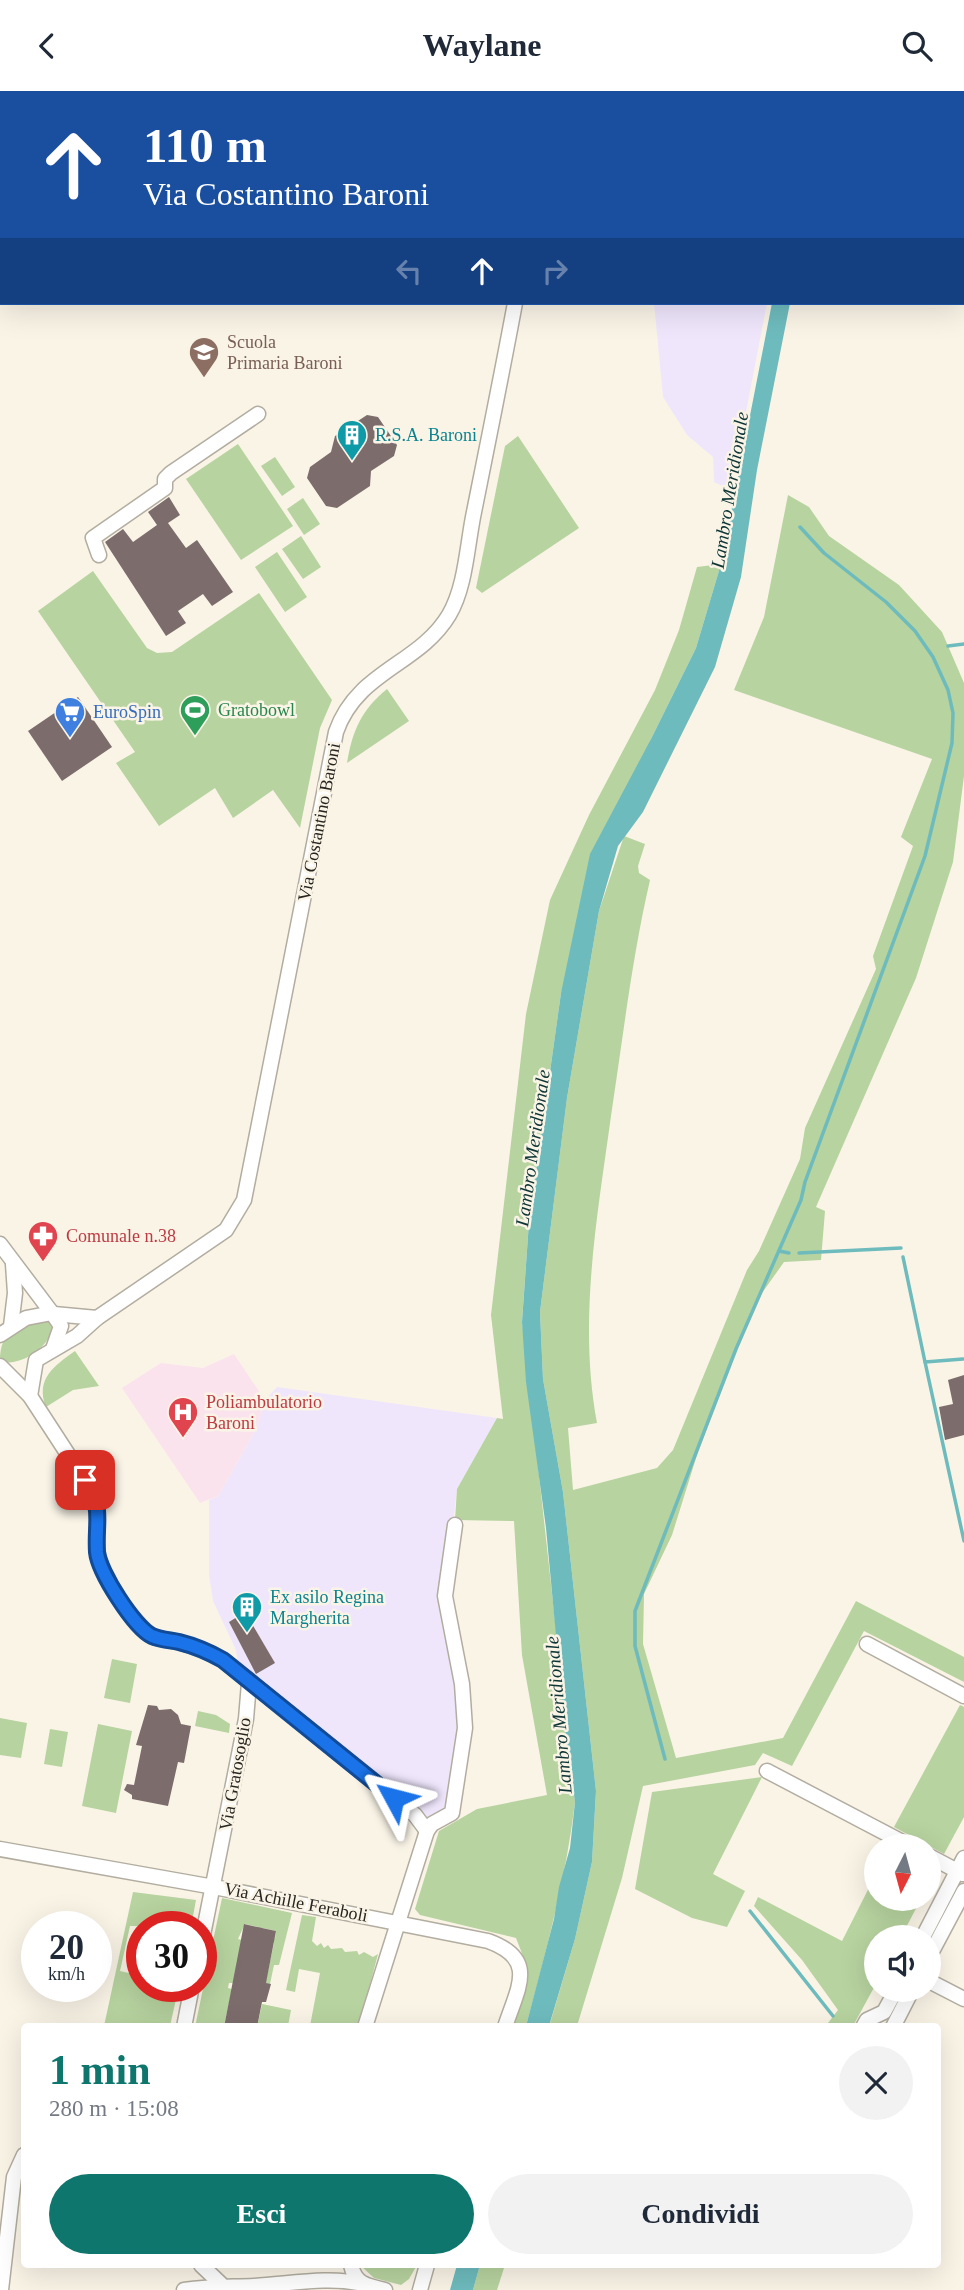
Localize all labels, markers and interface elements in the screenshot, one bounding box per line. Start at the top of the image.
icon: back [28,27,66,65]
text: Waylane [422,27,542,63]
icon: search [898,27,936,65]
text: 110 m [143,118,267,173]
icon: ahead [28,119,119,210]
text: Via Costantino Baroni [143,176,429,212]
icon: left [390,252,428,290]
icon: ahead [463,252,501,290]
icon: right [536,252,574,290]
place label: Scuola Primaria Baroni [227,332,342,373]
school or university icon: Scuola Primaria Baroni [187,335,221,379]
water label: Lambro Meridionale [707,410,752,571]
building icon: R.S.A. Baroni [335,418,369,462]
place label: R.S.A. Baroni [375,425,477,445]
sports icon: Gratobowl [178,693,212,737]
supermarket icon: EuroSpin [53,695,87,739]
place label: Gratobowl [218,700,295,720]
place label: EuroSpin [93,702,161,722]
street label: Via Costantino Baroni [294,741,344,903]
water label: Lambro Meridionale [511,1068,554,1229]
pharmacy icon: Comunale n.38 [26,1219,60,1263]
place label: Comunale n.38 [66,1226,176,1246]
place label: Poliambulatorio Baroni [206,1392,322,1433]
hospital icon: Poliambulatorio Baroni [166,1395,200,1439]
pin [55,1450,115,1510]
icon: arrive [66,1461,104,1499]
place label: Ex asilo Regina Margherita [270,1587,384,1628]
building icon: Ex asilo Regina Margherita [230,1590,264,1634]
water label: Lambro Meridionale [541,1635,576,1796]
street label: Via Gratosoglio [215,1716,255,1832]
position arrow [357,1761,431,1835]
north arrow [864,1834,942,1911]
map controls [864,1834,941,2002]
street label: Via Achille Feraboli [222,1878,370,1926]
speed limit sign: 30 [126,1911,217,2002]
button: sound [864,1925,941,2002]
text: 20 [49,1928,84,1967]
text: km/h [48,1964,85,1984]
button: close [839,2046,913,2120]
text: 1 min [49,2047,151,2093]
text: 280 m · 15:08 [49,2096,179,2121]
button: Esci [49,2174,474,2254]
button: Condividi [488,2174,913,2254]

